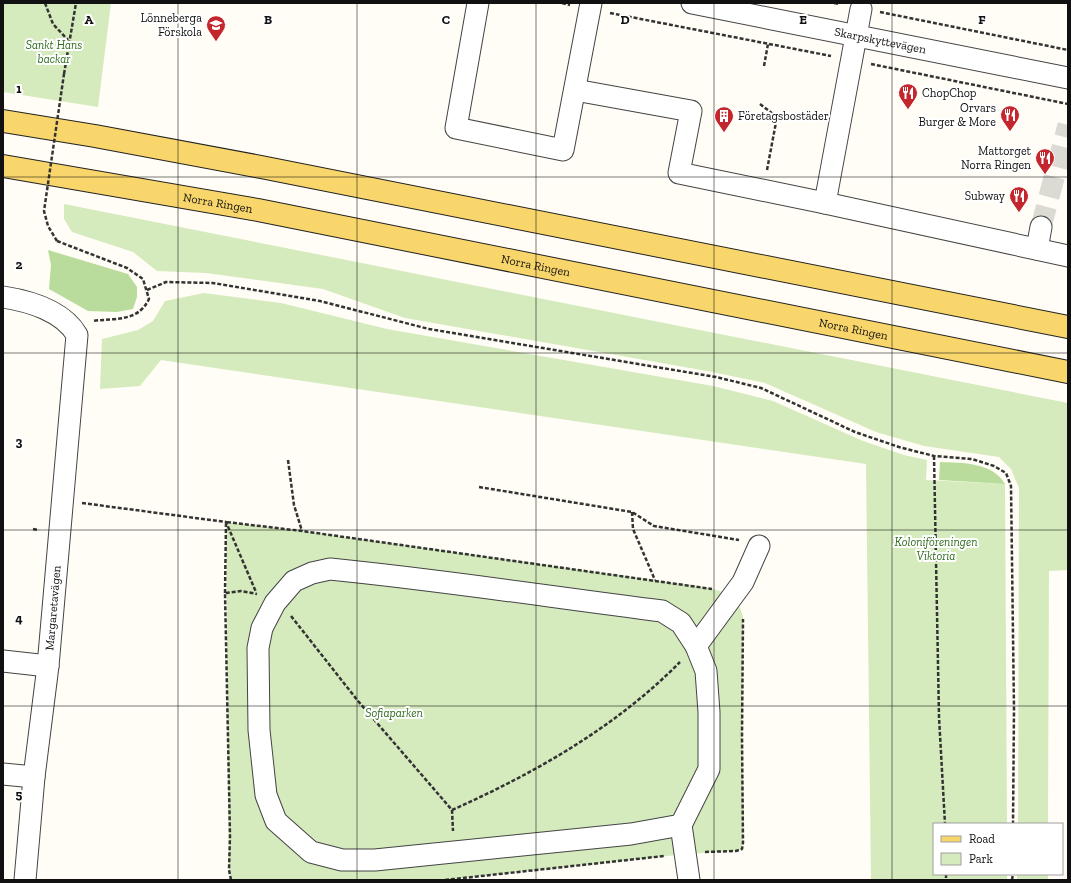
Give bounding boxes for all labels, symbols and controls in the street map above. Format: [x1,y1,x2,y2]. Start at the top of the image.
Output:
place label: Lönneberga Förskola [140,11,202,39]
text: A [85,12,94,27]
text: B [264,12,272,27]
text: C [442,12,450,27]
text: D [620,12,630,27]
text: E [799,12,807,27]
text: F [978,12,986,27]
school or university icon: Lönneberga Förskola [205,14,227,42]
street label: Skarpskyttevägen [833,25,927,57]
park label: Sankt Hans backar [26,38,82,66]
text: 1 [16,81,22,96]
restaurant icon: ChopChop [897,82,919,110]
place label: ChopChop [922,86,977,100]
place label: Orvars Burger & More [919,101,996,129]
restaurant icon: Orvars Burger & More [999,104,1021,132]
building icon: Företagsbostäder [713,105,735,133]
place label: Företagsbostäder [738,109,829,123]
place label: Mattorget Norra Ringen [961,144,1032,172]
restaurant icon: Mattorget Norra Ringen [1034,147,1056,175]
restaurant icon: Subway [1008,185,1030,213]
place label: Subway [965,189,1006,203]
street label: Norra Ringen [182,190,254,216]
street label: Norra Ringen [500,252,572,279]
text: 2 [16,257,23,272]
street label: Norra Ringen [818,315,889,343]
text: 3 [16,434,23,449]
park label: Koloniföreningen Viktoria [895,535,977,563]
street label: Margaretavägen [42,565,64,651]
text: 4 [15,611,23,626]
park label: Sofiaparken [365,706,423,720]
text: 5 [16,787,23,802]
legend [933,823,1063,875]
text: Road [969,832,995,846]
text: Park [969,852,994,866]

